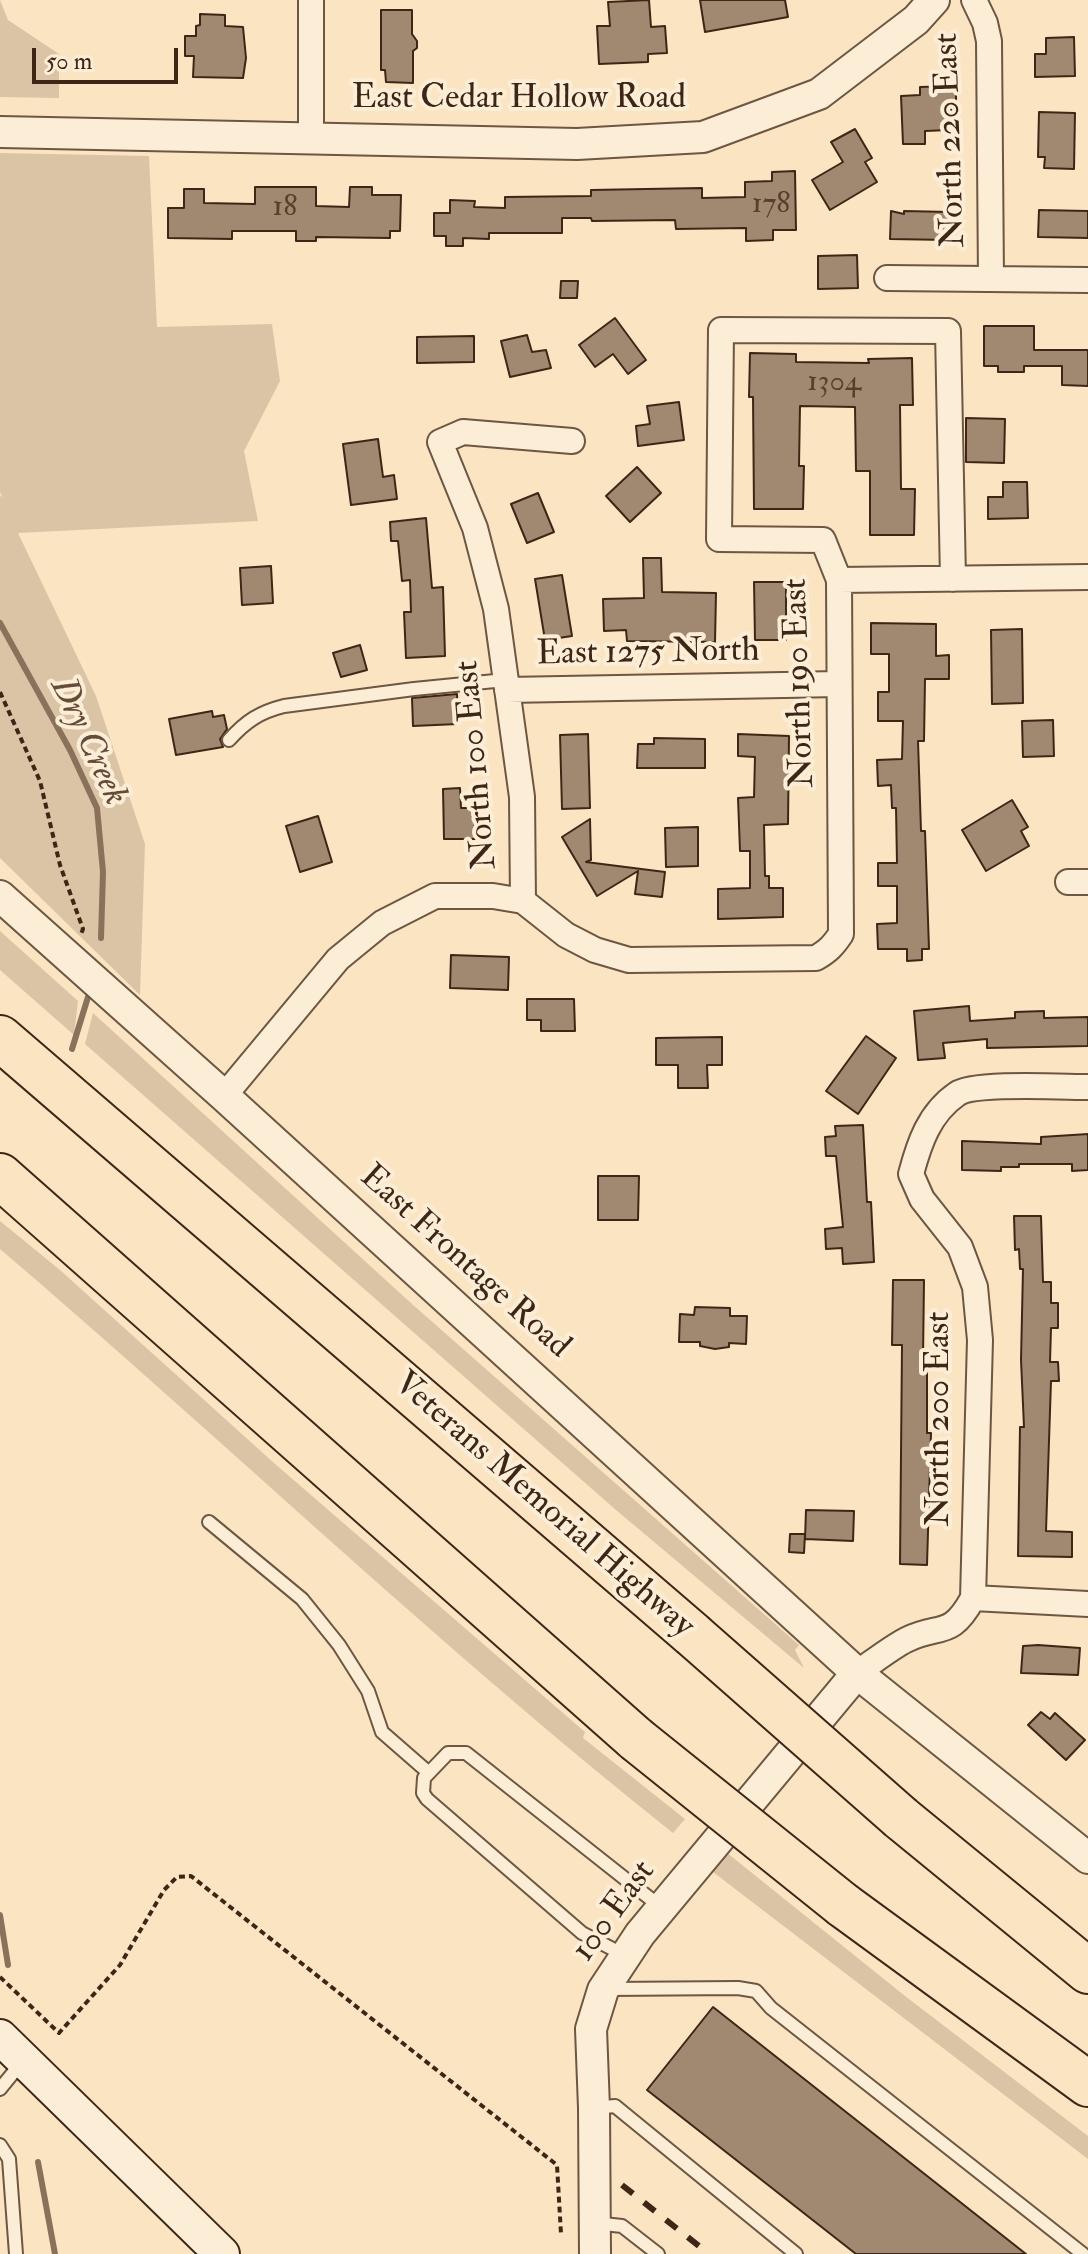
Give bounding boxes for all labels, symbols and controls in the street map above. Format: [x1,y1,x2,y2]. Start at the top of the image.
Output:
scale bar [36,32,182,82]
street label: North 220 East [928,32,976,248]
text: 50 m [46,46,92,77]
street label: East Cedar Hollow Road [352,80,686,120]
house number: 178 [752,188,790,224]
house number: 18 [273,191,297,227]
house number: 1304 [807,366,861,402]
street label: North 190 East [777,577,825,789]
street label: East 1275 North [536,632,760,676]
street label: North 100 East [449,659,507,871]
water label: Dry Creek [39,671,135,813]
street label: East Frontage Road [350,1158,578,1368]
street label: North 200 East [921,1311,961,1527]
street label: Veterans Memorial Highway [384,1364,702,1648]
street label: 100 East [565,1853,665,1971]

